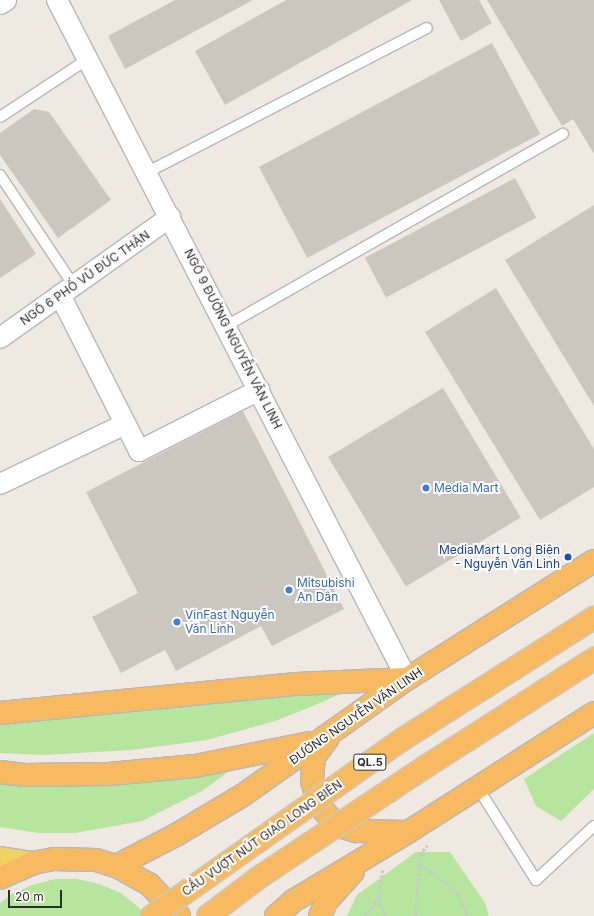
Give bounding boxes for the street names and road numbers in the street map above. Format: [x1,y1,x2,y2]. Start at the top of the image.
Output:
street label: NGÕ 6 PHỐ VŨ ĐỨC THẬN [17,228,153,328]
street label: NGÕ 9 ĐƯỜNG NGUYỄN VĂN LINH [181,247,285,431]
street label: ĐƯỜNG NGUYỄN VĂN LINH [287,665,425,767]
road number: QL.5 [353,753,387,771]
street label: CẦU VƯỢT NÚT GIAO LONG BIÊN [179,777,345,899]

